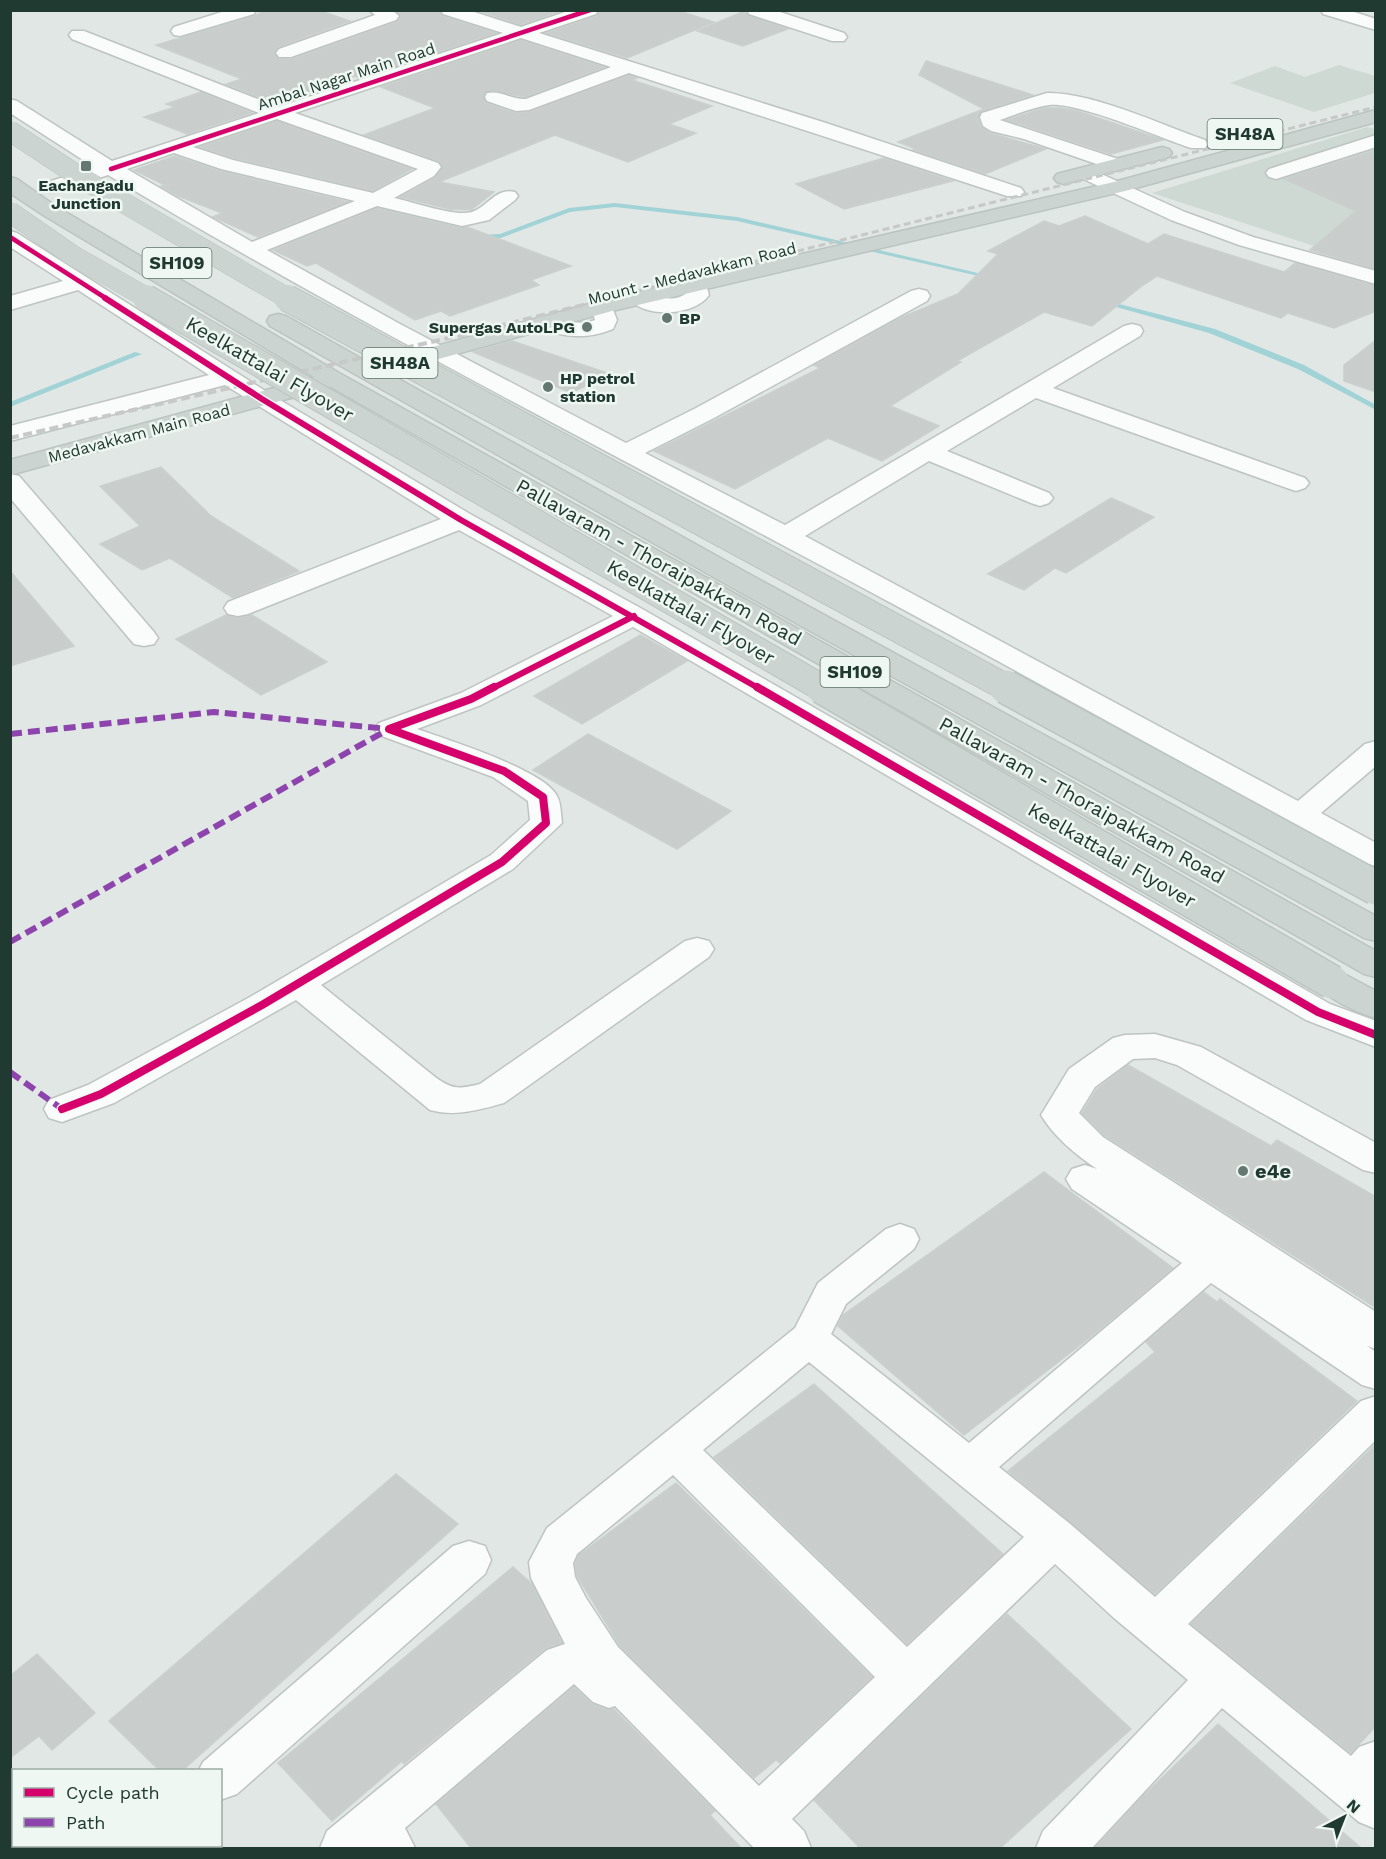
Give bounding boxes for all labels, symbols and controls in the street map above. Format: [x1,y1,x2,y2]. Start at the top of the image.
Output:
street label: Ambal Nagar Main Road [255,39,437,114]
road number: SH48A [1208,119,1282,149]
marker: Eachangadu Junction [79,159,93,173]
place label: Eachangadu Junction [38,176,134,213]
street label: Mount - Medavakkam Road [586,238,798,309]
road number: SH109 [142,248,212,278]
place label: BP [679,309,701,328]
street label: Keelkattalai Flyover [182,311,358,427]
marker: BP [660,311,674,325]
place label: Supergas AutoLPG [429,318,575,337]
marker: Supergas AutoLPG [580,320,594,334]
road number: SH48A [362,348,438,378]
place label: HP petrol station [560,369,636,406]
marker: HP petrol station [541,380,555,394]
street label: Medavakkam Main Road [46,400,232,467]
street label: Pallavaram - Thoraipakkam Road [512,473,806,651]
street label: Keelkattalai Flyover [603,554,779,670]
road number: SH109 [820,657,890,687]
street label: Pallavaram - Thoraipakkam Road [935,711,1229,889]
street label: Keelkattalai Flyover [1024,797,1200,913]
place label: e4e [1255,1159,1291,1183]
marker: e4e [1236,1164,1250,1178]
legend [12,1769,222,1847]
text: Cycle path [66,1782,160,1803]
north arrow [1314,1787,1374,1847]
text: N [1343,1795,1364,1817]
text: Path [66,1812,106,1833]

